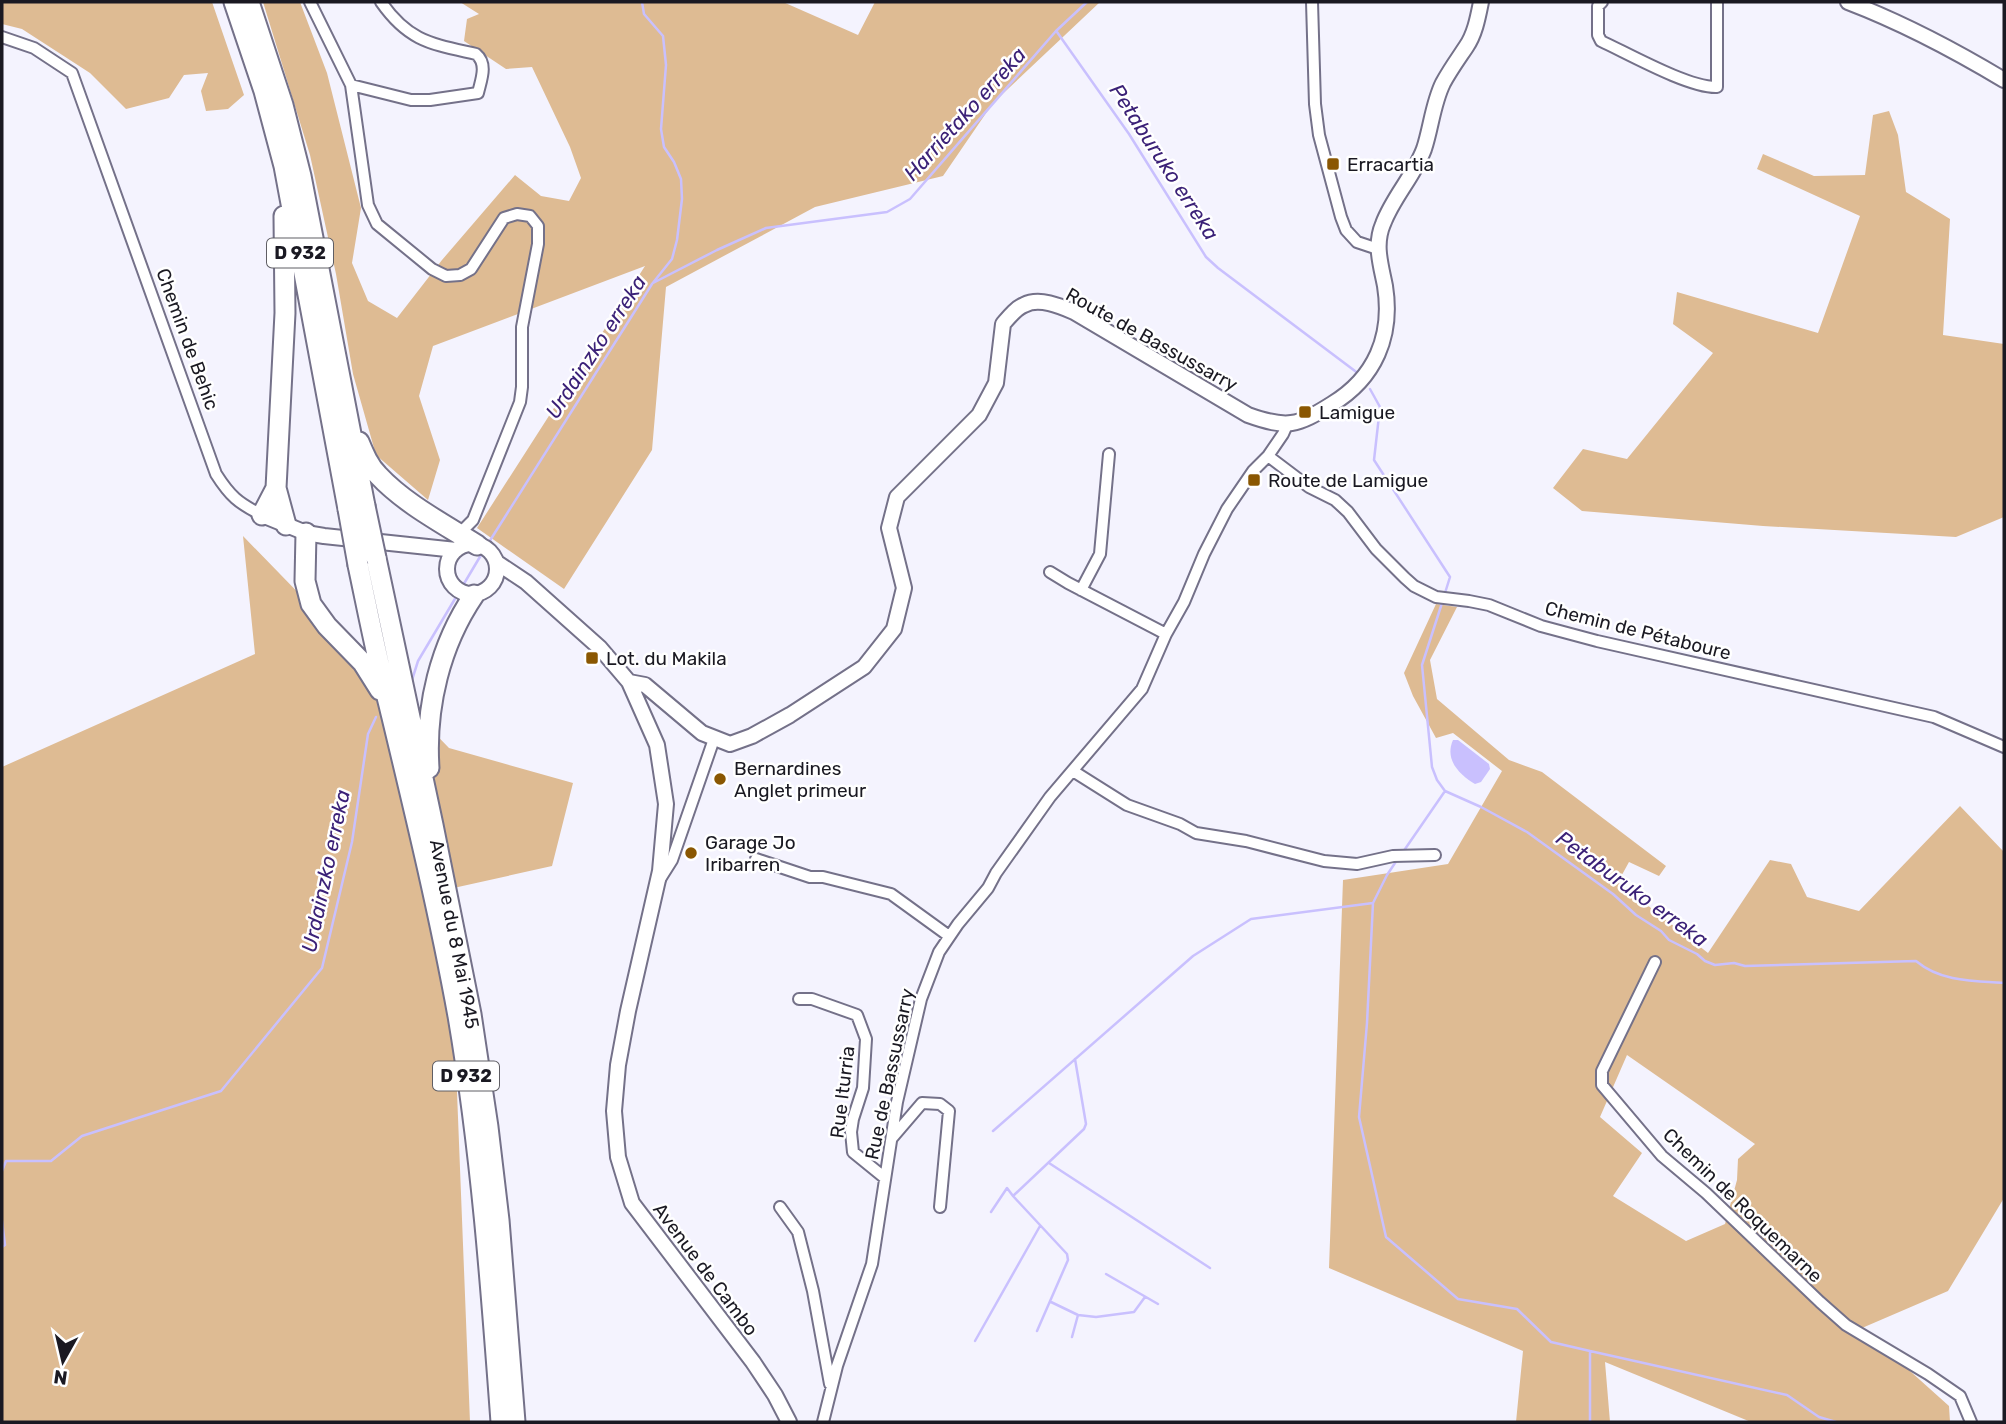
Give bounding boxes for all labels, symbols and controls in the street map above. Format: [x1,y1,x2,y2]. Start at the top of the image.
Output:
water label: Harrietako erreka [898,42,1031,185]
water label: Petaburuko erreka [1105,79,1224,245]
place label: Erracartia [1347,153,1434,176]
marker: Erracartia [1325,156,1341,172]
road number: D 932 [267,239,333,268]
street label: Chemin de Behic [151,265,224,413]
water label: Urdainzko erreka [540,270,651,423]
street label: Route de Bassussarry [1062,283,1242,396]
place label: Lamigue [1319,401,1395,424]
marker: Lamigue [1297,404,1313,420]
place label: Route de Lamigue [1268,469,1428,492]
marker: Route de Lamigue [1246,472,1262,488]
street label: Chemin de Pétaboure [1542,596,1733,665]
place label: Lot. du Makila [606,647,727,670]
marker: Lot. du Makila [584,650,600,666]
place label: Bernardines Anglet primeur [734,757,867,802]
marker: Bernardines Anglet primeur [712,771,728,787]
water label: Urdainzko erreka [296,787,355,955]
water label: Petaburuko erreka [1552,825,1713,952]
place label: Garage Jo Iribarren [705,831,796,876]
street label: Avenue du 8 Mai 1945 [425,837,484,1031]
marker: Garage Jo Iribarren [683,845,699,861]
street label: Rue de Bassussarry [860,986,919,1162]
street label: Rue Iturria [825,1045,860,1139]
road number: D 932 [433,1062,499,1091]
street label: Chemin de Roquemarne [1658,1123,1827,1287]
street label: Avenue de Cambo [648,1198,763,1340]
north arrow [28,1326,98,1396]
text: N [52,1365,69,1390]

